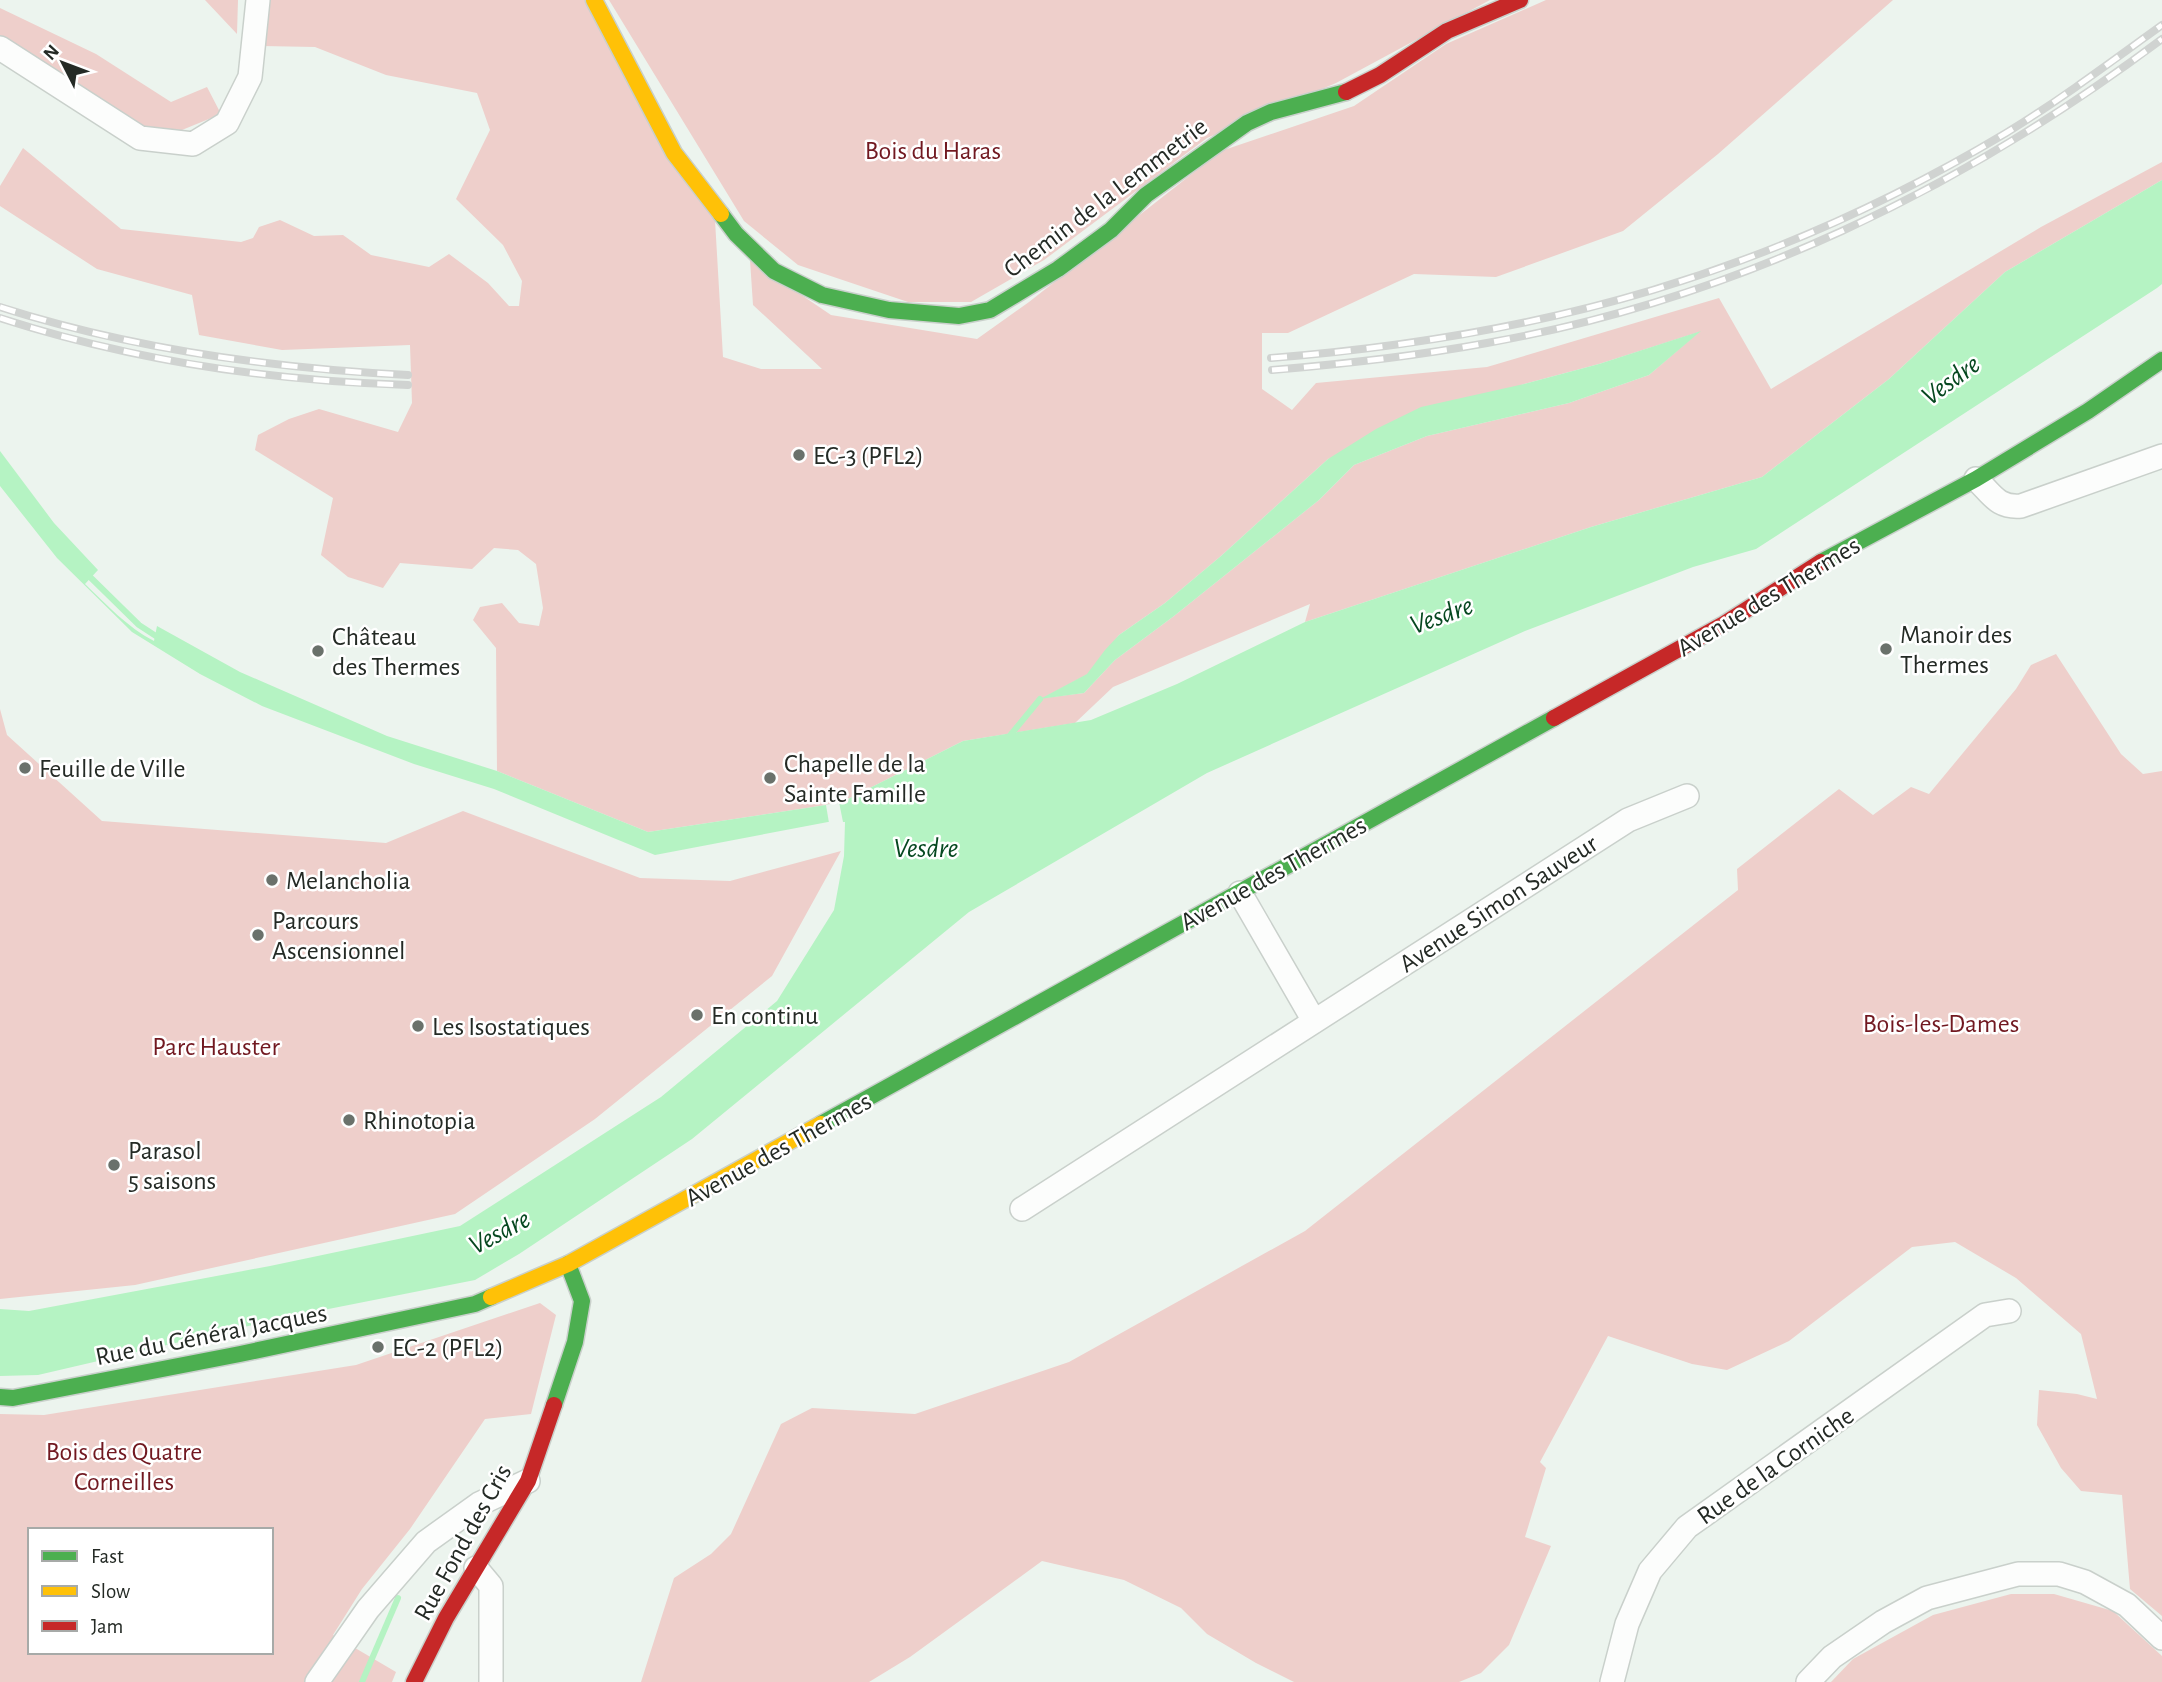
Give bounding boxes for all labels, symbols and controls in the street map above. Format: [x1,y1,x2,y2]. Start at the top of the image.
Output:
north arrow [28,28,98,98]
text: N [40,41,63,64]
street label: Chemin de la Lemmetrie [999,113,1212,283]
park label: Bois du Haras [865,138,1001,164]
water label: Vesdre [1917,350,1986,411]
place label: EC-3 (PFL2) [813,443,924,469]
marker: EC-3 (PFL2) [791,447,807,463]
street label: Avenue des Thermes [1673,532,1864,662]
water label: Vesdre [1406,592,1477,640]
place label: Manoir des Thermes [1900,622,2012,678]
place label: Château des Thermes [332,624,460,680]
marker: Manoir des Thermes [1878,641,1894,657]
marker: Château des Thermes [310,643,326,659]
place label: Chapelle de la Sainte Famille [784,751,926,807]
place label: Feuille de Ville [39,756,186,782]
marker: Feuille de Ville [17,760,33,776]
marker: Chapelle de la Sainte Famille [762,770,778,786]
street label: Avenue des Thermes [1176,812,1371,936]
street label: Avenue Simon Sauveur [1395,830,1603,977]
water label: Vesdre [894,835,958,863]
place label: Melancholia [286,868,411,894]
marker: Melancholia [264,872,280,888]
place label: Parcours Ascensionnel [272,908,405,964]
marker: Parcours Ascensionnel [250,927,266,943]
place label: En continu [711,1003,818,1029]
marker: En continu [689,1007,705,1023]
park label: Bois-les-Dames [1863,1011,2019,1037]
place label: Les Isostatiques [432,1014,590,1040]
marker: Les Isostatiques [410,1018,426,1034]
park label: Parc Hauster [152,1034,280,1060]
street label: Avenue des Thermes [681,1088,876,1212]
place label: Rhinotopia [363,1108,475,1134]
marker: Rhinotopia [341,1112,357,1128]
place label: Parasol 5 saisons [128,1138,216,1194]
marker: Parasol 5 saisons [106,1157,122,1173]
water label: Vesdre [465,1205,535,1260]
street label: Rue du Général Jacques [93,1300,329,1370]
place label: EC-2 (PFL2) [392,1335,504,1361]
marker: EC-2 (PFL2) [370,1339,386,1355]
street label: Rue de la Corniche [1692,1402,1859,1530]
park label: Bois des Quatre Corneilles [46,1439,202,1495]
street label: Rue Fond des Cris [409,1460,516,1625]
legend [28,1528,273,1654]
text: Fast [91,1546,124,1567]
text: Slow [91,1581,130,1602]
text: Jam [91,1616,123,1637]

